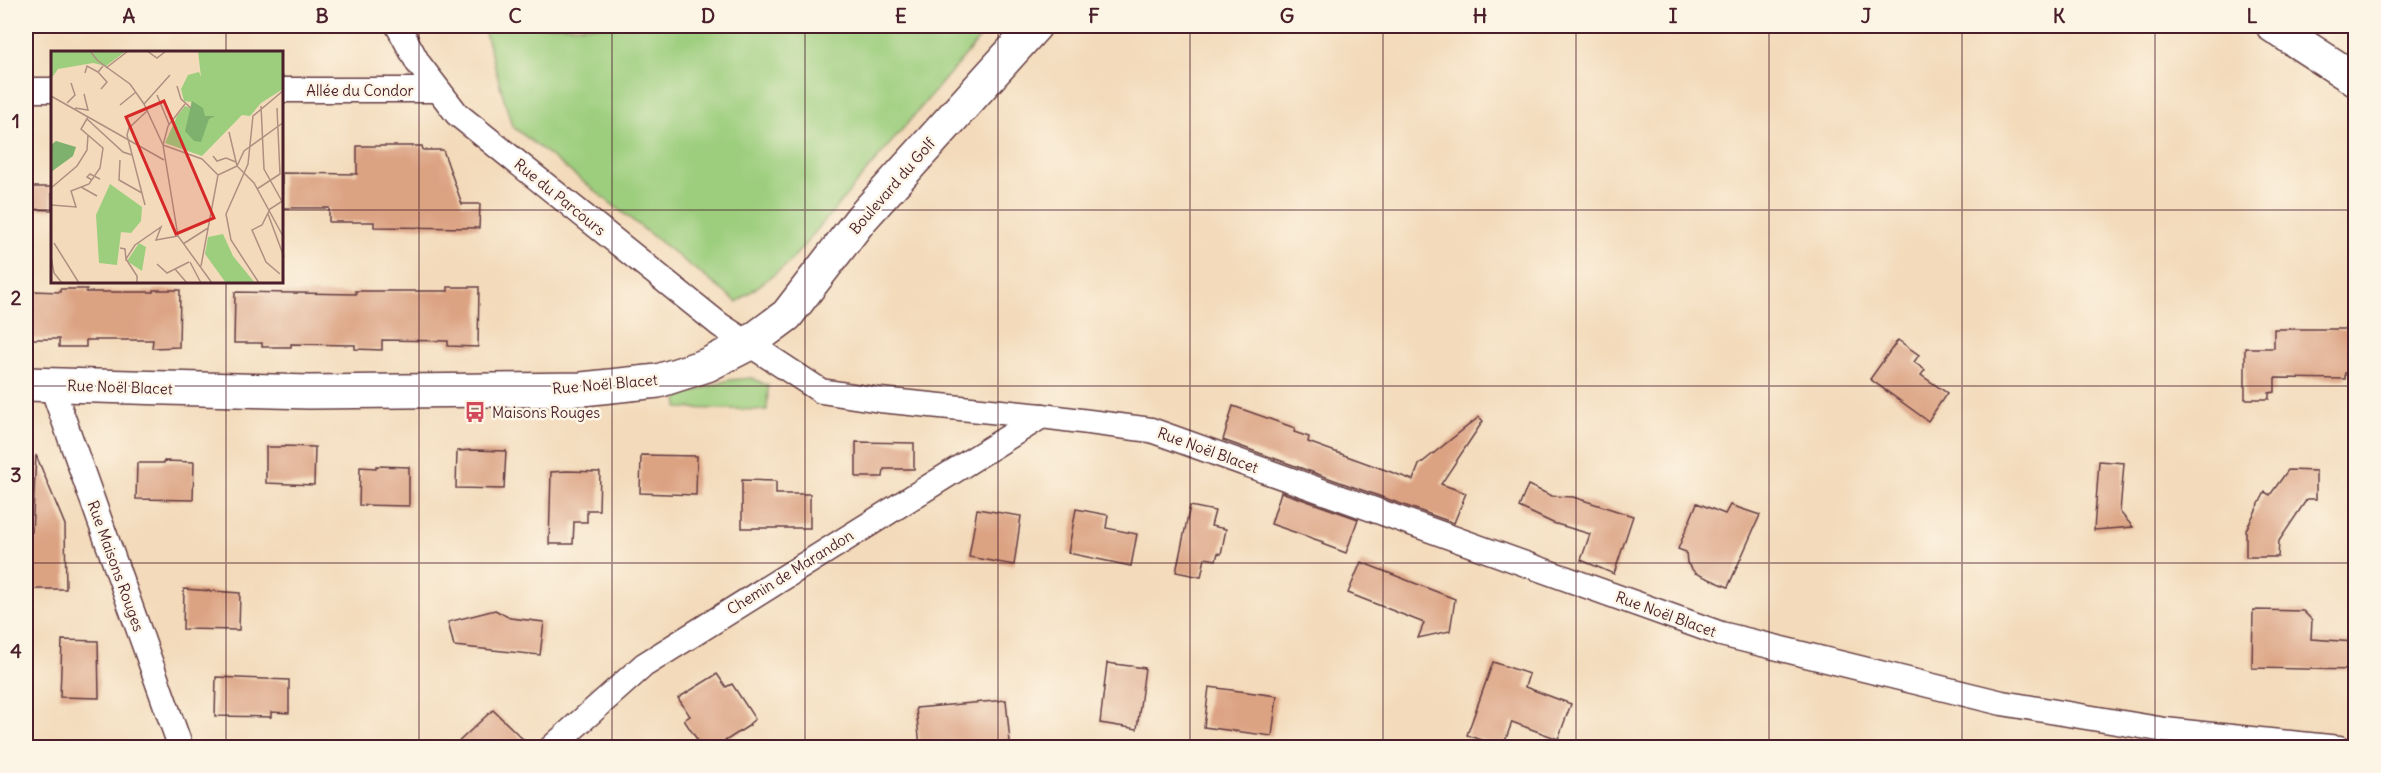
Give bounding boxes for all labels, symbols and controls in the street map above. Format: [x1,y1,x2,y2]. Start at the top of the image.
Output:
text: A [123,3,136,28]
text: B [315,3,329,28]
text: C [508,3,522,28]
text: D [701,3,715,28]
text: E [895,3,907,28]
text: F [1088,3,1100,28]
text: G [1280,3,1294,28]
text: H [1473,3,1487,28]
text: I [1669,3,1678,28]
text: J [1861,3,1872,28]
text: K [2053,3,2066,28]
text: L [2247,3,2258,28]
inset map [51,51,284,284]
street label: Allée du Condor [306,81,414,100]
text: 1 [12,108,20,133]
street label: Boulevard du Golf [845,133,940,238]
street label: Rue du Parcours [511,154,610,240]
text: 2 [11,285,22,310]
street label: Rue Noël Blacet [552,370,658,398]
street label: Rue Noël Blacet [67,376,173,398]
bus stop icon: Maisons Rouges [463,400,487,424]
place label: Maisons Rouges [492,403,600,422]
street label: Rue Noël Blacet [1155,423,1261,477]
text: 3 [10,462,22,487]
street label: Rue Maisons Rouges [83,498,149,634]
street label: Chemin de Marandon [723,525,857,619]
street label: Rue Noël Blacet [1613,587,1719,641]
text: 4 [10,638,22,663]

